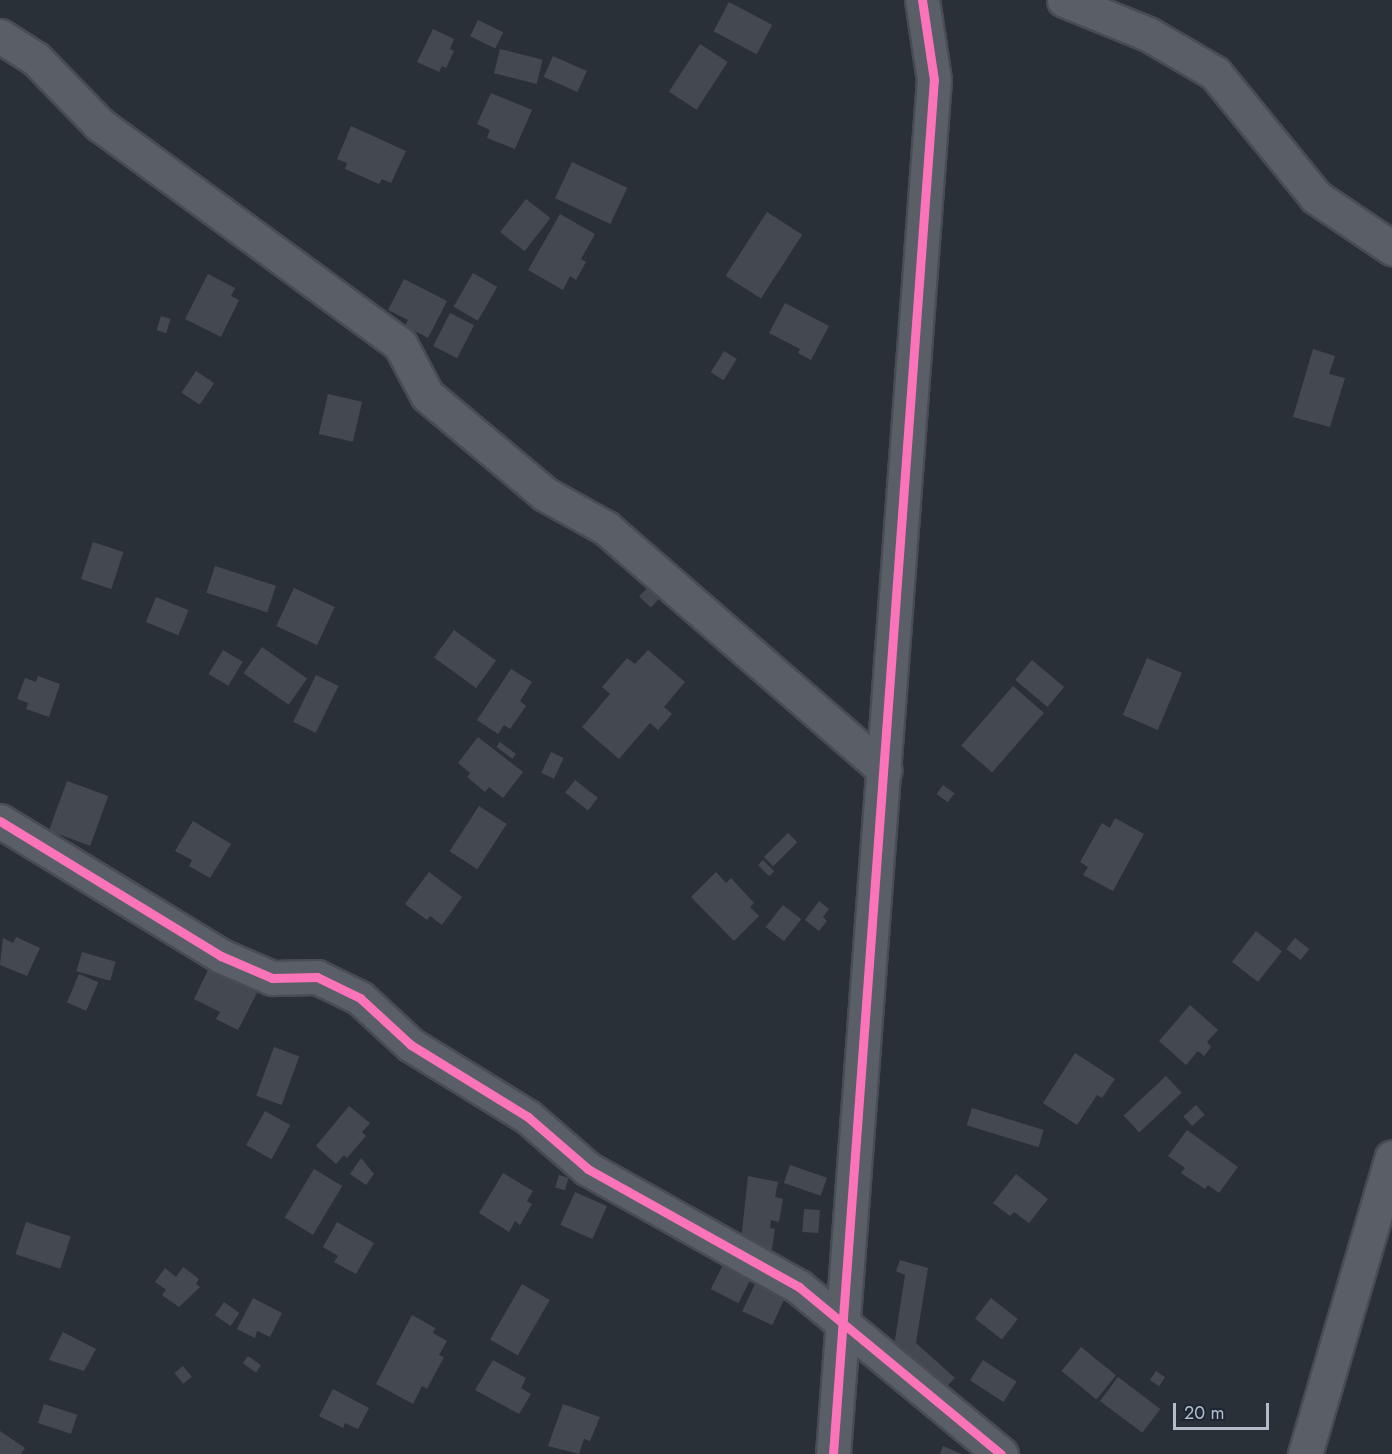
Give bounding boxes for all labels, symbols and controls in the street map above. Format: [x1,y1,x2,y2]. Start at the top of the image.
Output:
scale bar [1176,1391,1272,1429]
text: 20 m [1184,1400,1224,1426]

